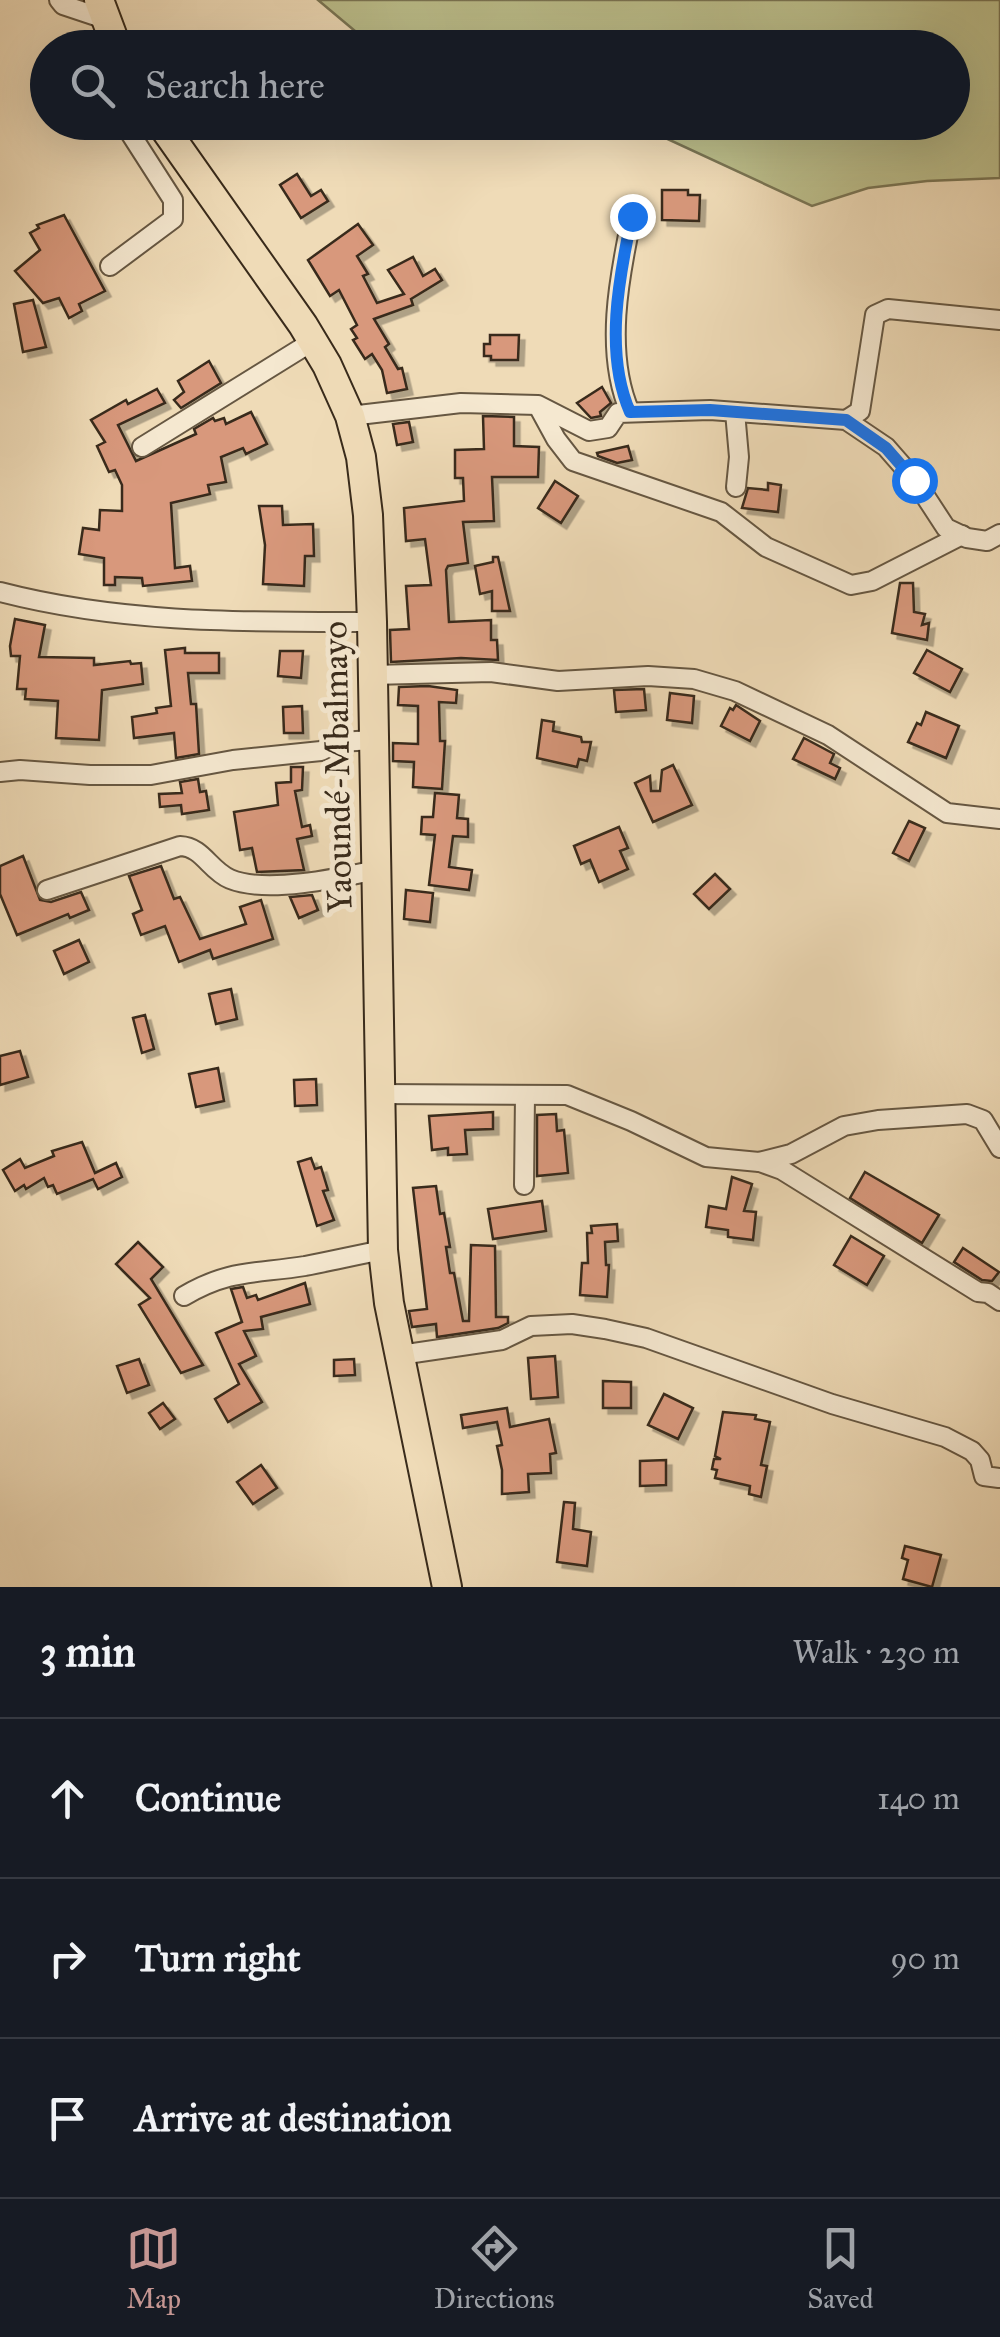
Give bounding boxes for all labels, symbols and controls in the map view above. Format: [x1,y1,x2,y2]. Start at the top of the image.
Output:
search box [30,30,970,140]
icon: search [65,58,120,113]
text: Search here [145,62,325,108]
route end [610,194,656,240]
route start [892,458,938,504]
street label: Yaoundé-Mbalmayo [313,621,362,913]
text: 3 min [40,1626,135,1678]
text: Walk · 230 m [792,1633,960,1672]
icon: ahead [40,1771,95,1826]
text: Continue [135,1775,281,1821]
text: 140 m [877,1779,960,1818]
icon: right [40,1931,95,1986]
text: Turn right [135,1935,301,1981]
text: 90 m [890,1939,960,1978]
icon: arrive [40,2091,95,2146]
text: Arrive at destination [135,2095,452,2141]
tab: Map [126,2221,181,2316]
tab: Directions [434,2221,555,2316]
tab: Saved [807,2221,874,2316]

